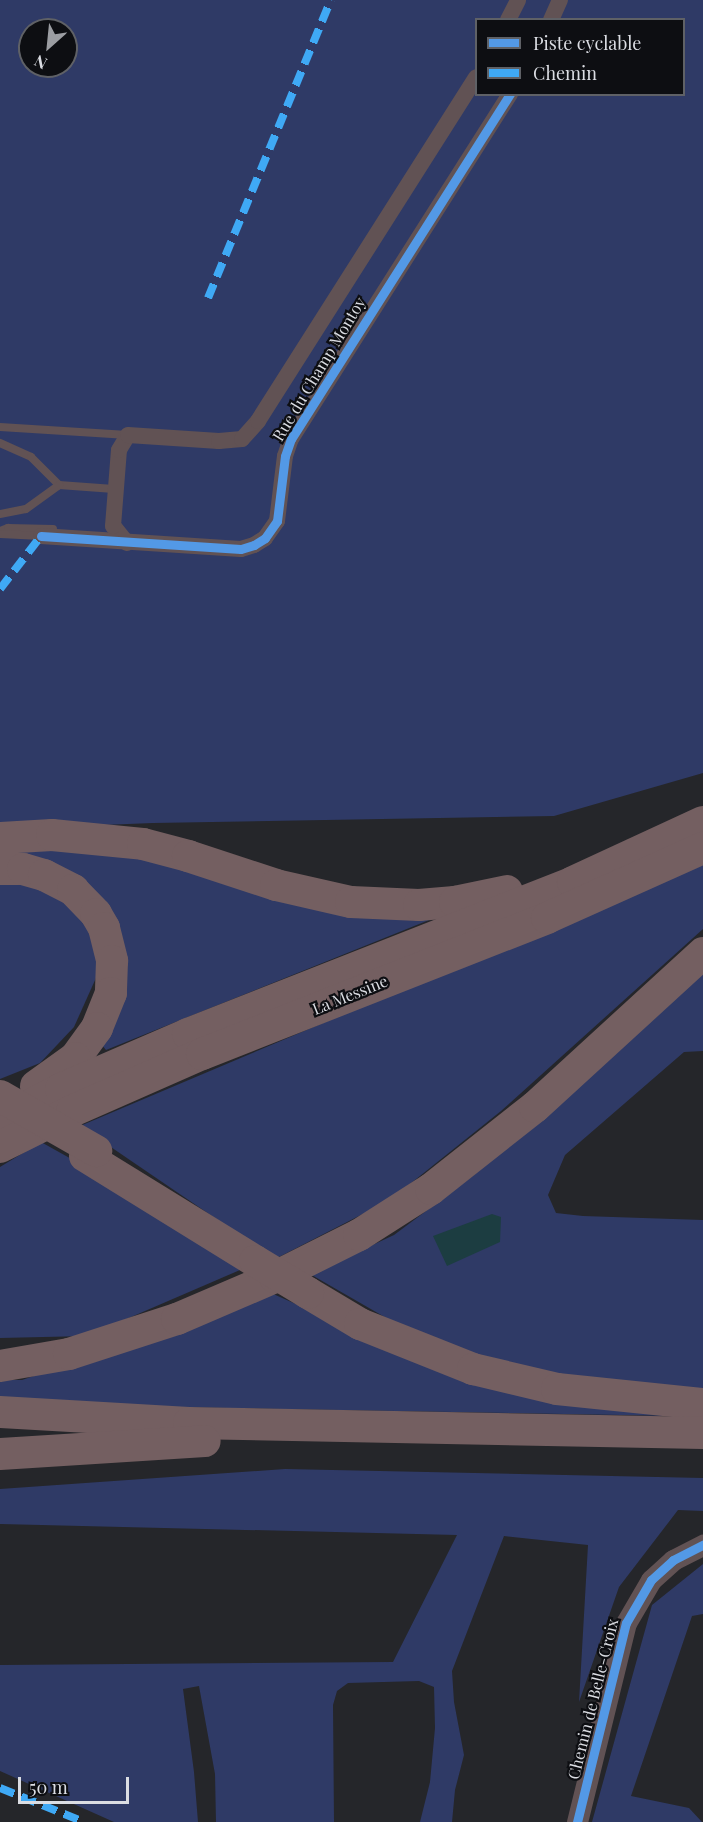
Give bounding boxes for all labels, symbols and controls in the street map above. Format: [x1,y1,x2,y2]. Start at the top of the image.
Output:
north arrow [18,18,78,78]
legend [475,18,685,96]
text: Piste cyclable [533,31,641,55]
text: N [31,51,50,75]
text: Chemin [533,61,597,85]
street label: Rue du Champ Montoy [268,294,370,444]
street label: La Messine [309,971,391,1019]
street label: Chemin de Belle-Croix [564,1617,622,1781]
scale bar [21,1765,132,1803]
text: 50 m [29,1775,68,1799]

